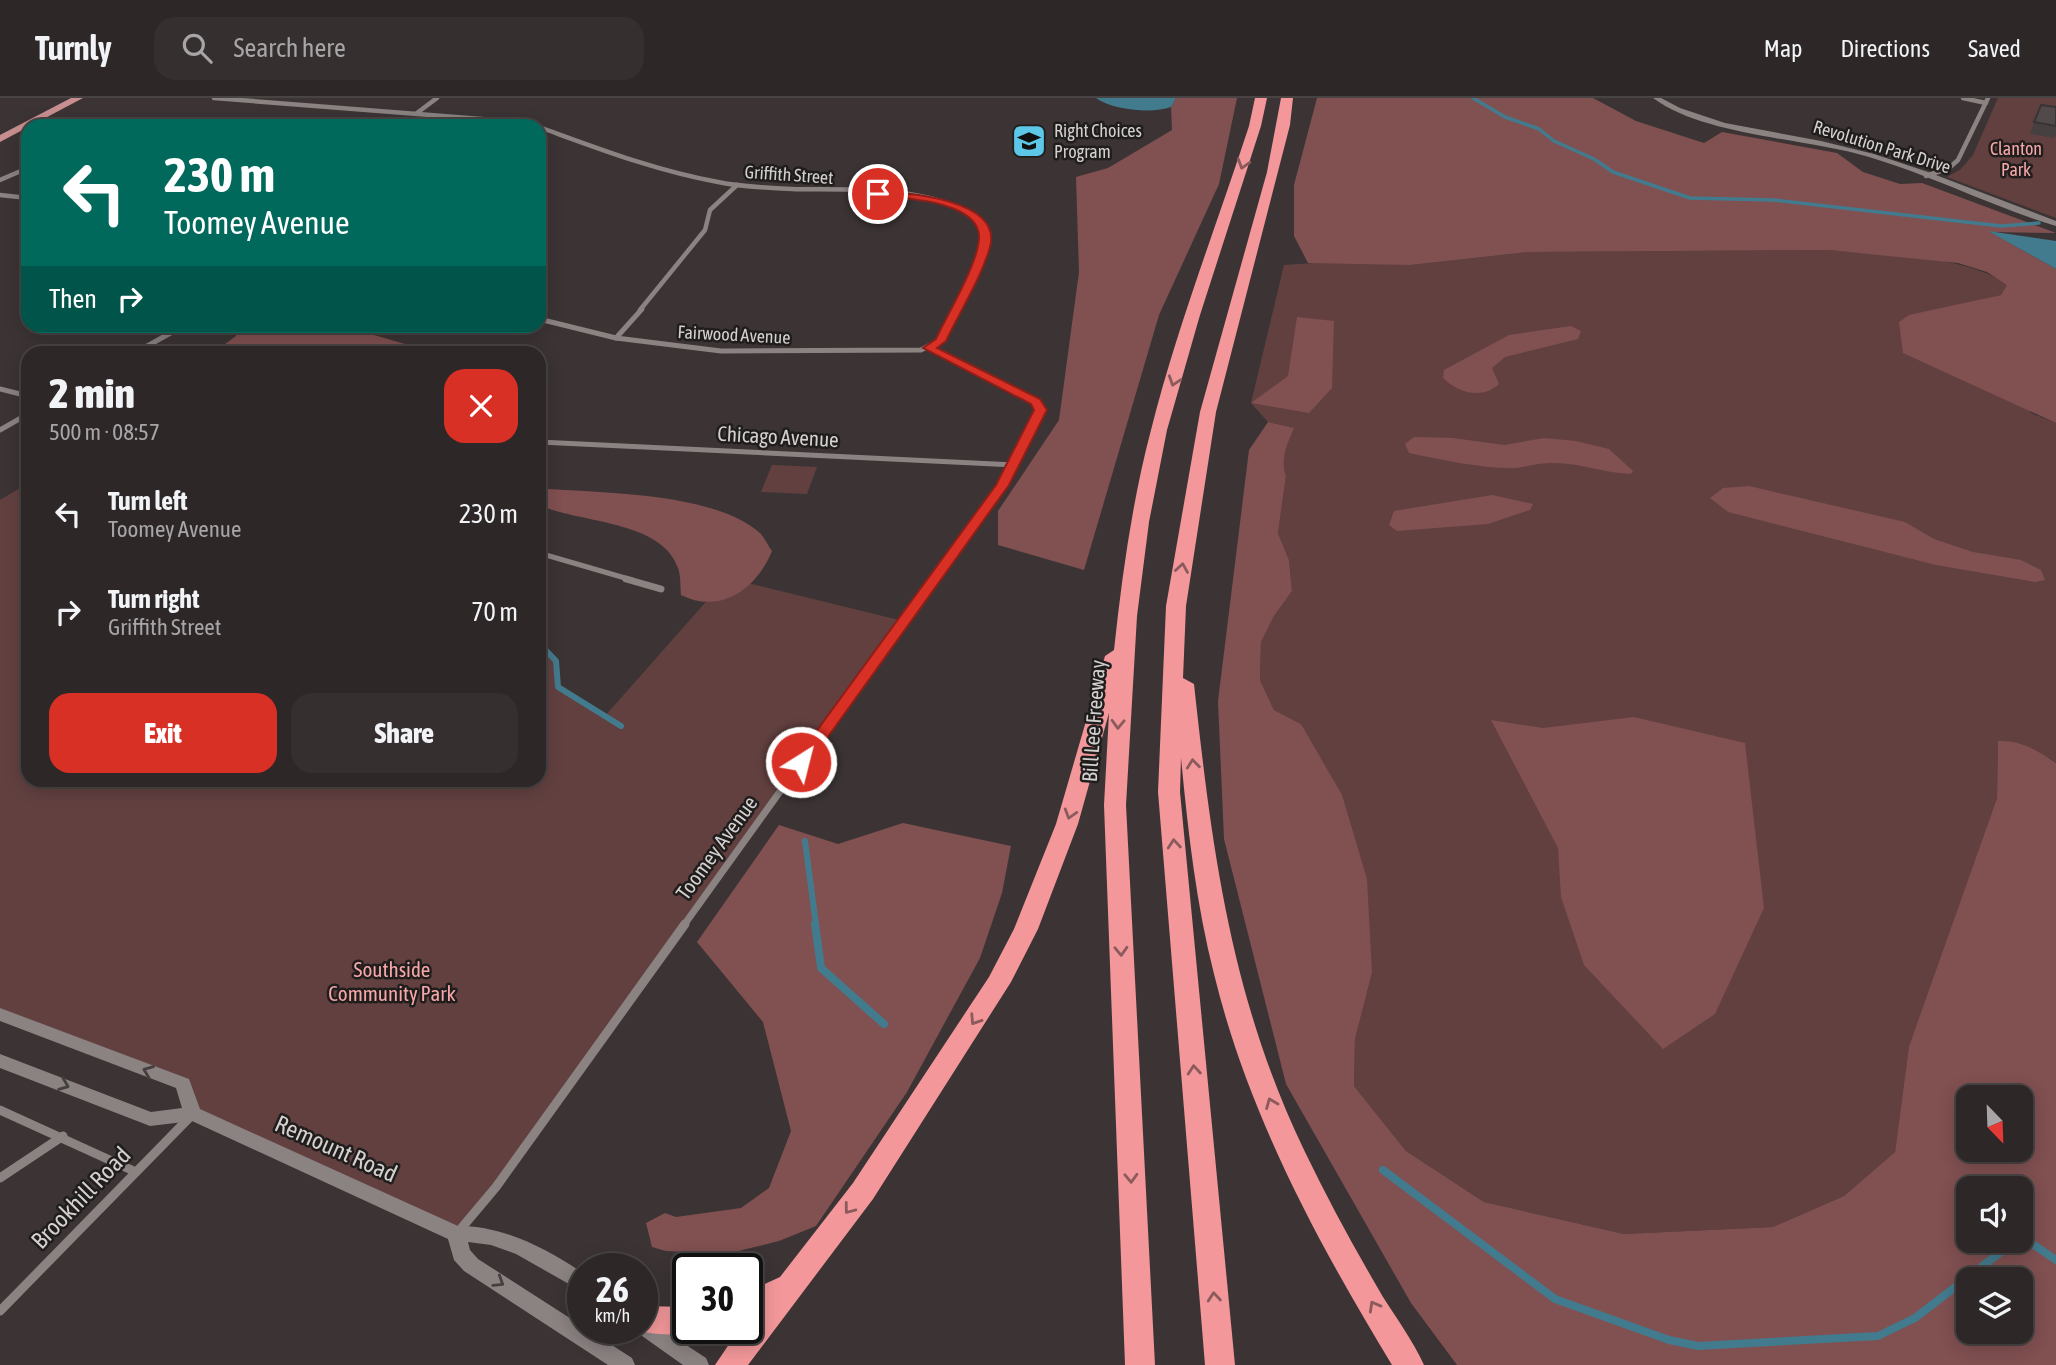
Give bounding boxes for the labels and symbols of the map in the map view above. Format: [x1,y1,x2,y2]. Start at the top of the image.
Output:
street label: Revolution Park Drive [1811,116,1953,177]
place label: Right Choices Program [1054,120,1142,162]
school or university icon: Right Choices Program [1010,122,1048,160]
park label: Clanton Park [1990,138,2042,180]
one-way arrow [1237,158,1252,170]
street label: Griffith Street [744,161,834,188]
pin [848,164,908,224]
street label: Fairwood Avenue [677,321,791,348]
one-way arrow [1167,374,1182,386]
street label: Chicago Avenue [717,421,839,451]
one-way arrow [1174,562,1189,574]
street label: Bill Lee Freeway [1077,659,1109,783]
one-way arrow [1111,719,1126,730]
position arrow [764,725,838,799]
one-way arrow [1185,758,1200,770]
street label: Toomey Avenue [671,791,762,904]
one-way arrow [1064,807,1078,820]
one-way arrow [1167,838,1182,849]
one-way arrow [1114,946,1129,957]
park label: Southside Community Park [328,957,456,1005]
one-way arrow [970,1012,983,1025]
one-way arrow [1187,1065,1202,1076]
one-way arrow [143,1066,155,1080]
one-way arrow [57,1077,69,1091]
north arrow [1956,1085,2034,1162]
one-way arrow [1266,1098,1280,1110]
street label: Remount Road [271,1110,401,1187]
street label: Brookhill Road [26,1141,136,1254]
one-way arrow [1123,1173,1138,1184]
one-way arrow [845,1202,858,1214]
speed limit sign: 30 [672,1253,763,1344]
one-way arrow [491,1274,504,1287]
one-way arrow [1207,1291,1222,1303]
one-way arrow [1369,1301,1382,1314]

